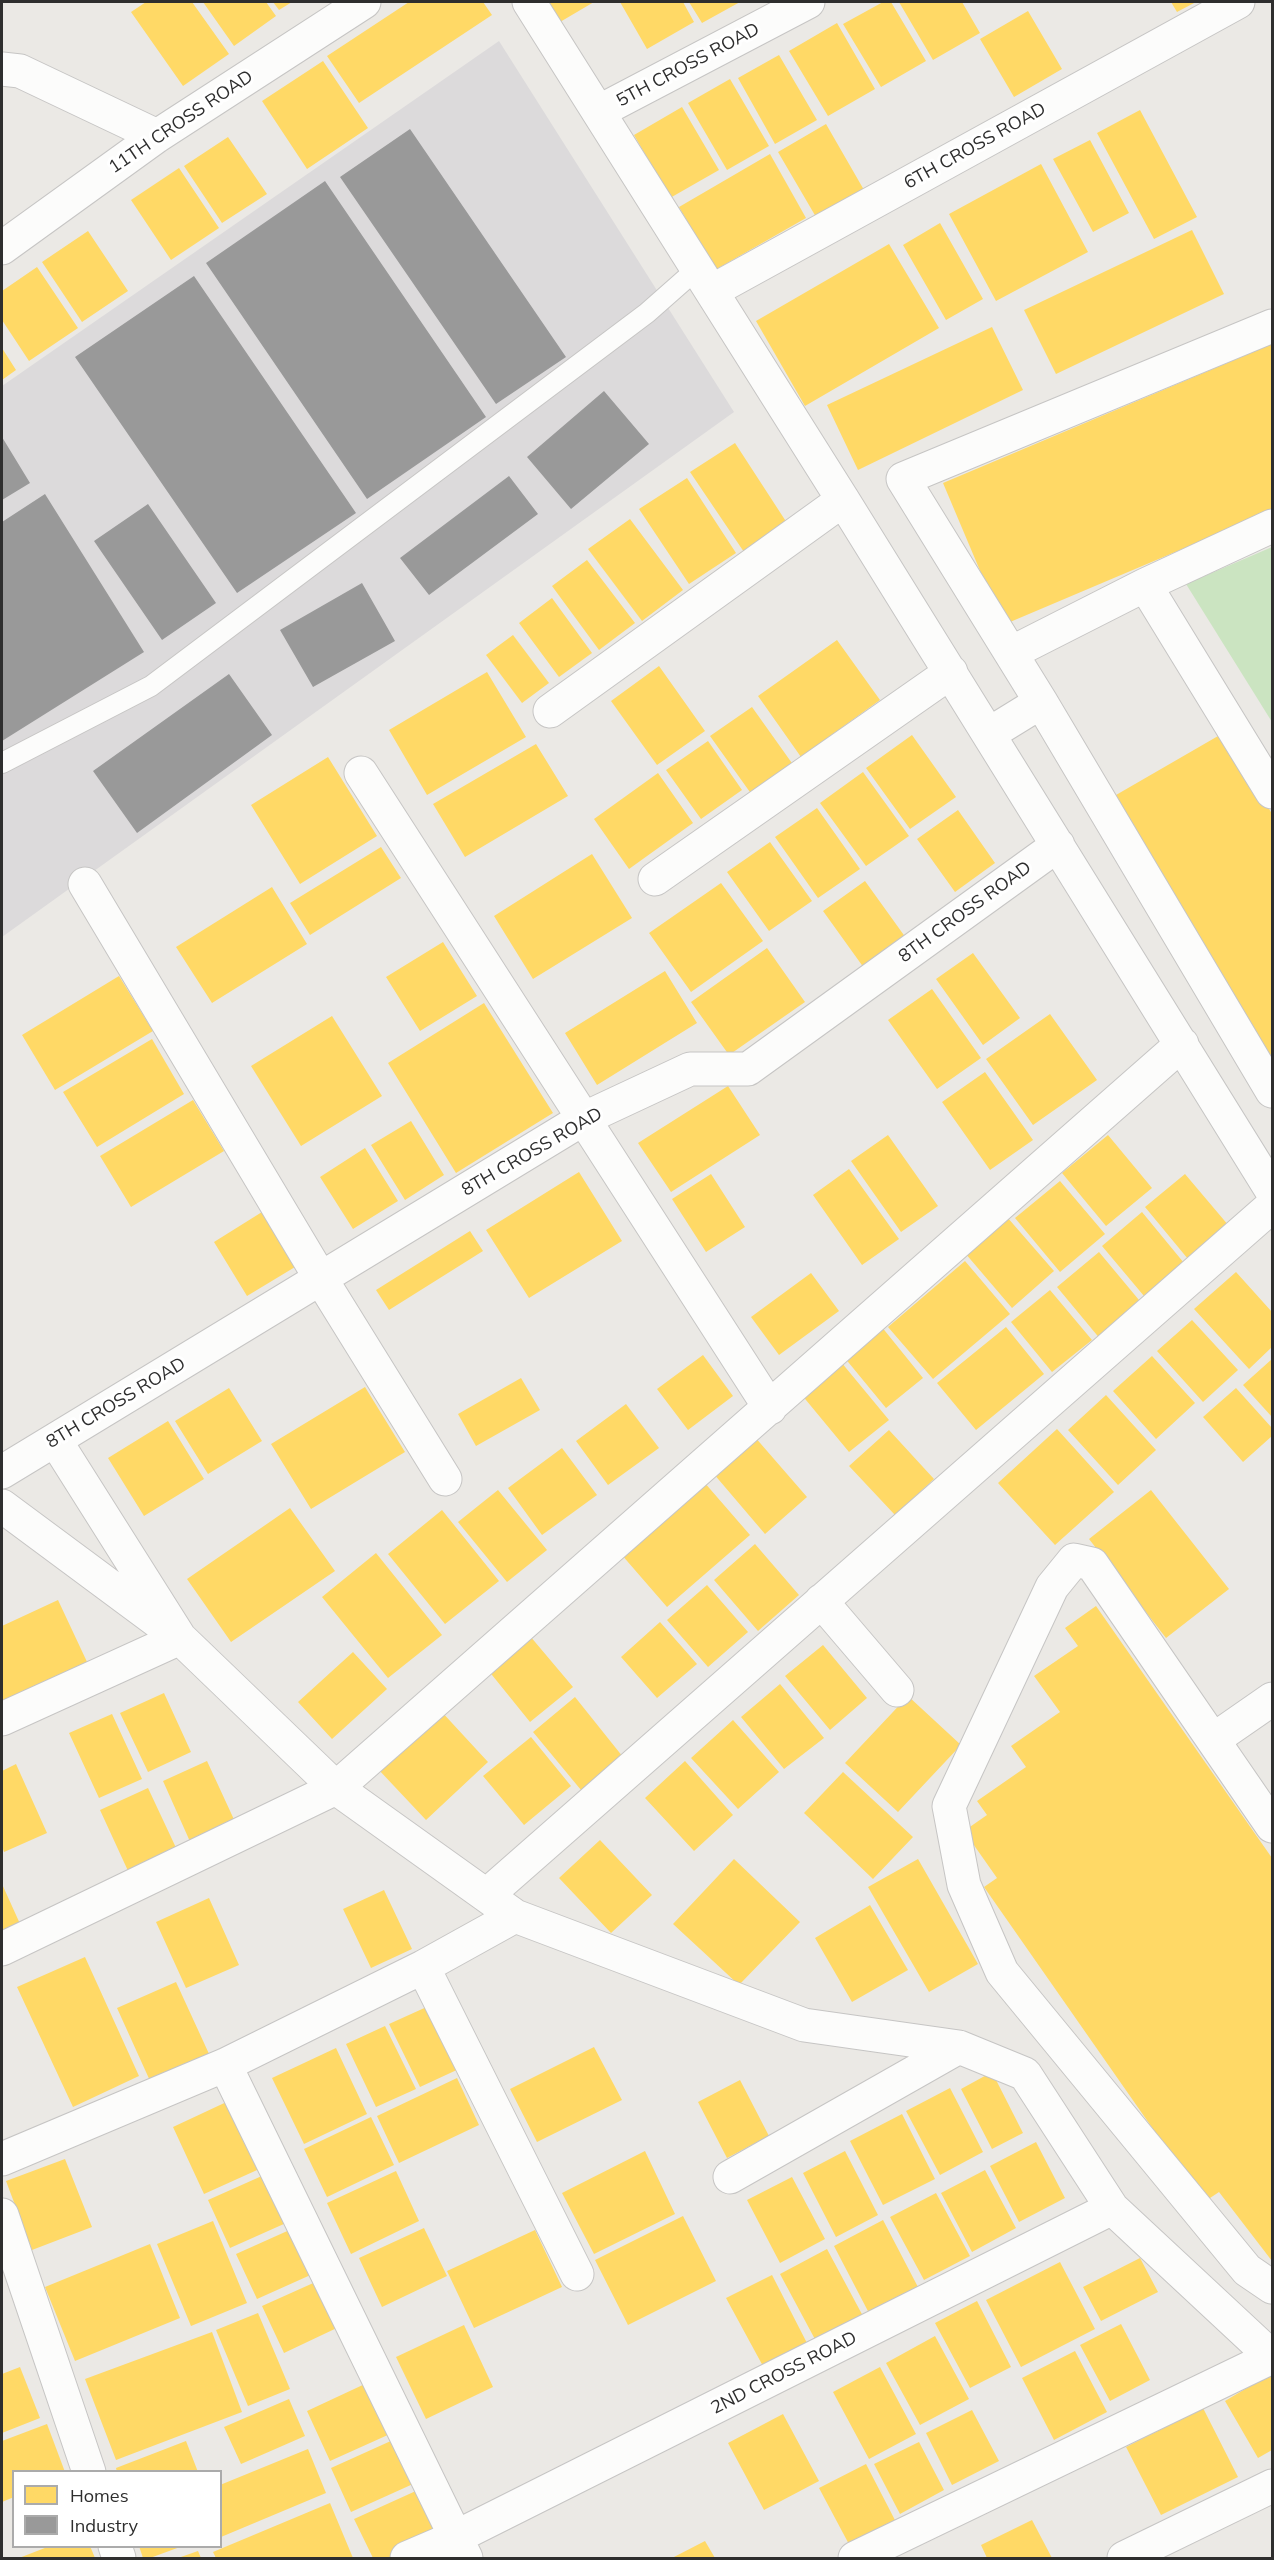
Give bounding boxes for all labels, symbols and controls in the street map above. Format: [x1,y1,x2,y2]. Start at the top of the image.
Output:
street label: 5TH CROSS ROAD [613,18,763,112]
street label: 11TH CROSS ROAD [105,66,257,178]
street label: 6TH CROSS ROAD [900,98,1050,194]
street label: 8TH CROSS ROAD [895,857,1035,967]
street label: 8TH CROSS ROAD [458,1103,606,1201]
street label: 8TH CROSS ROAD [42,1353,190,1453]
street label: 2ND CROSS ROAD [707,2327,861,2419]
legend [12,2470,222,2548]
text: Homes [70,2484,129,2507]
text: Industry [70,2514,138,2537]

